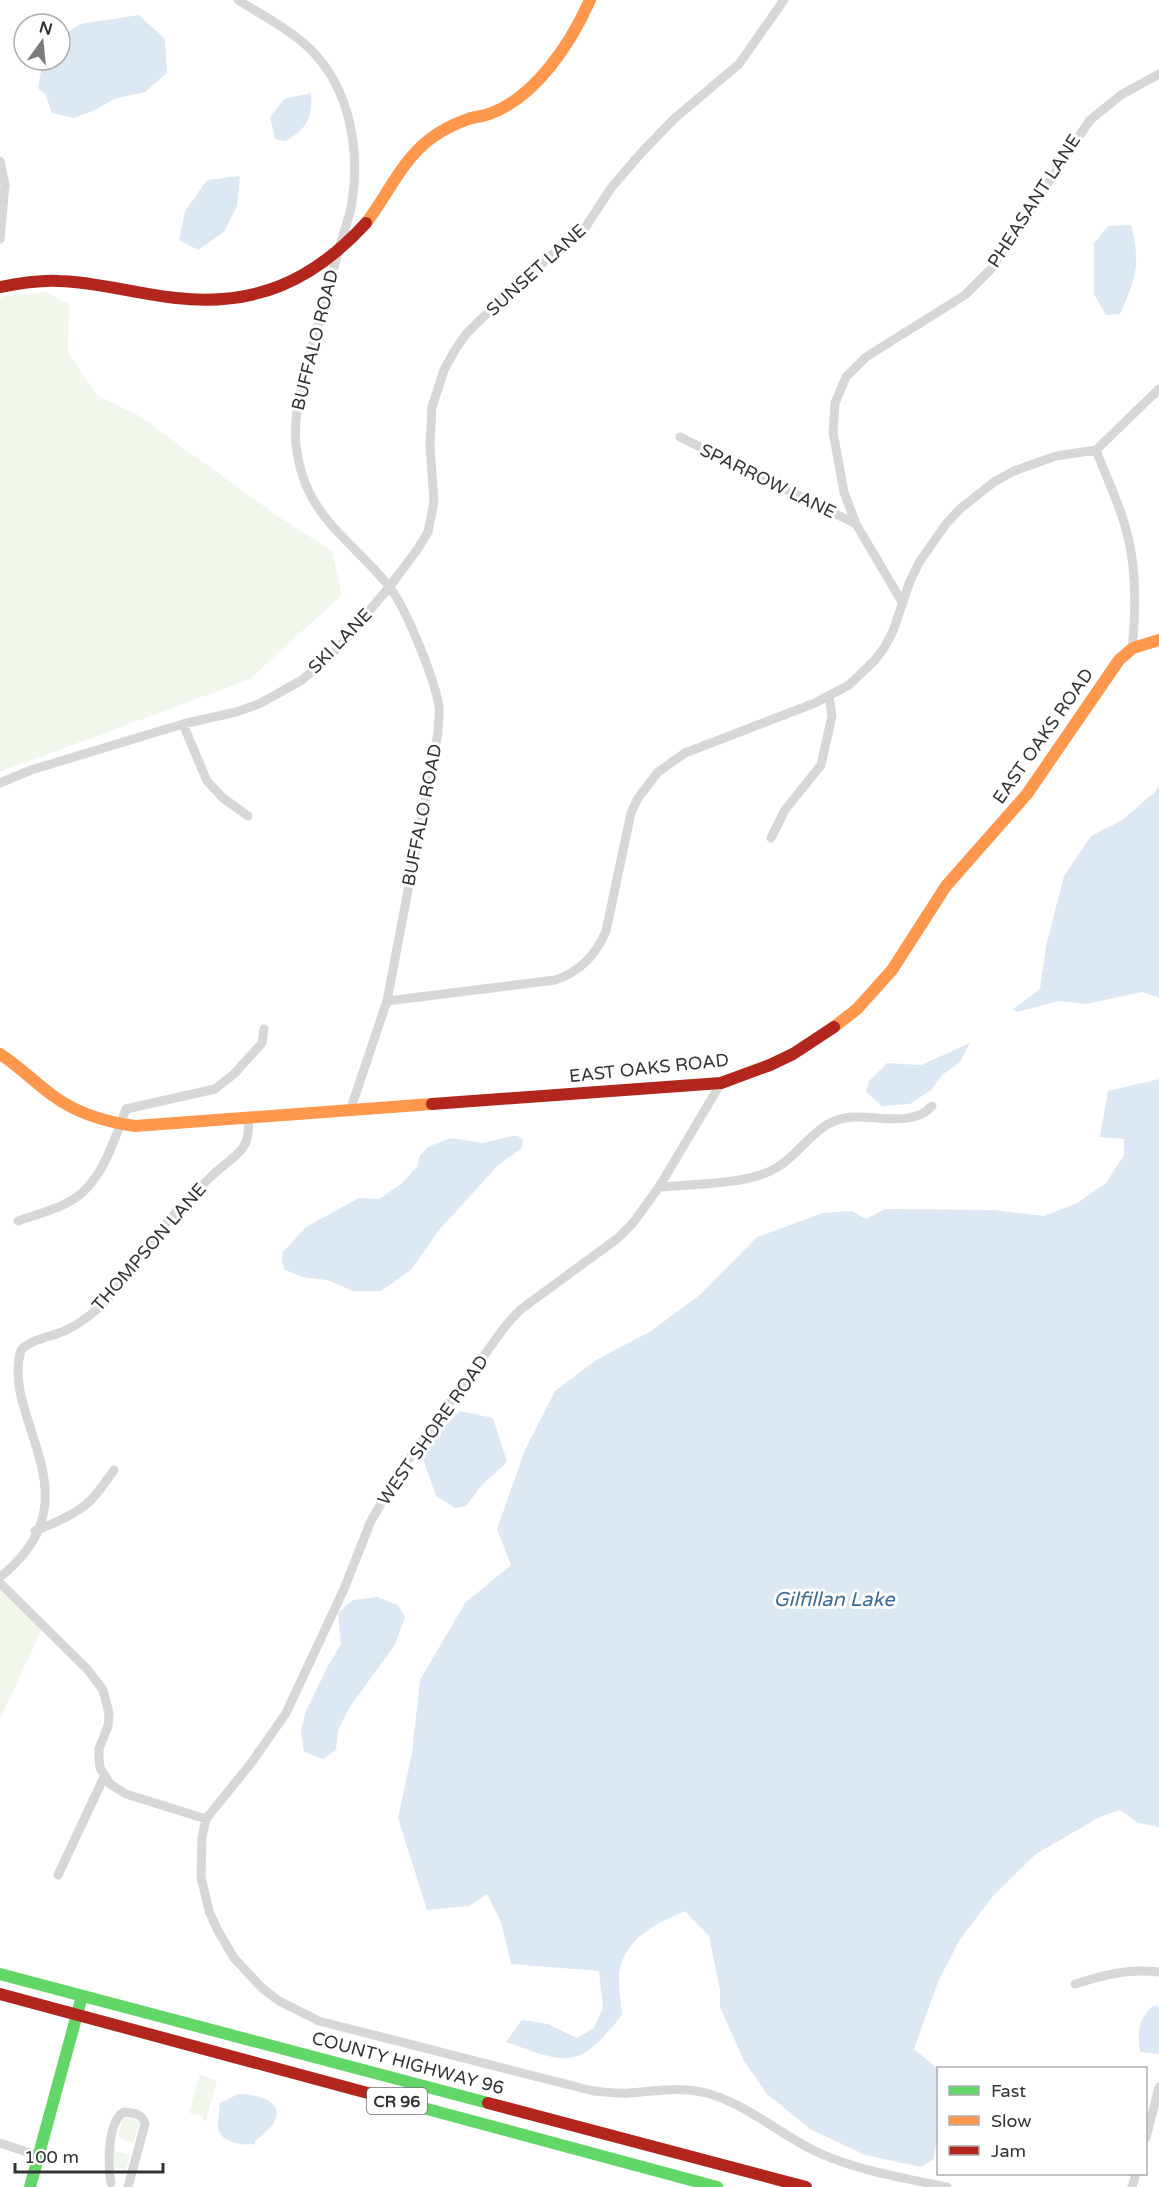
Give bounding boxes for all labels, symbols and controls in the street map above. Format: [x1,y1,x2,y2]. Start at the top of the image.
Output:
north arrow [12,12,72,72]
text: N [37,17,54,40]
street label: PHEASANT LANE [983,130,1085,272]
street label: SUNSET LANE [482,219,590,321]
street label: BUFFALO ROAD [287,267,343,413]
street label: SPARROW LANE [697,439,839,523]
street label: SKI LANE [303,604,377,678]
street label: EAST OAKS ROAD [988,664,1098,808]
street label: BUFFALO ROAD [397,742,447,888]
street label: EAST OAKS ROAD [568,1049,730,1087]
street label: THOMPSON LANE [87,1178,211,1316]
street label: WEST SHORE ROAD [373,1351,493,1509]
water label: Gilfillan Lake [773,1588,896,1612]
street label: COUNTY HIGHWAY 96 [309,2027,507,2099]
legend [937,2067,1147,2175]
text: Fast [991,2080,1026,2102]
road number: CR 96 [367,2088,427,2114]
text: Slow [991,2110,1032,2132]
scale bar [15,2136,164,2174]
text: Jam [991,2140,1026,2162]
text: 100 m [24,2146,79,2168]

